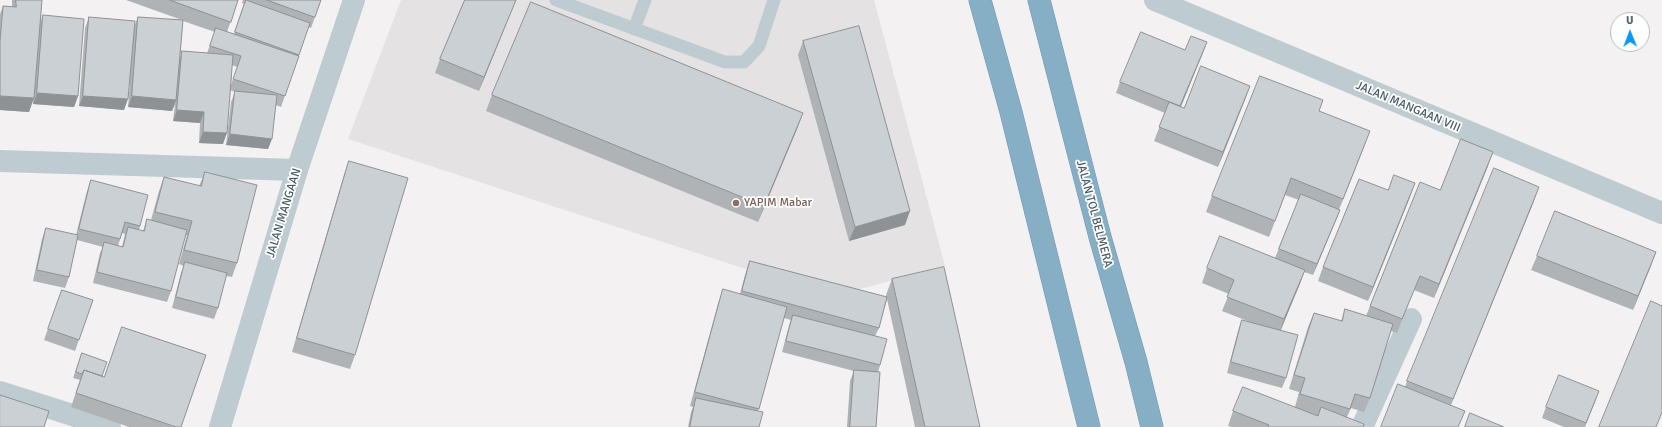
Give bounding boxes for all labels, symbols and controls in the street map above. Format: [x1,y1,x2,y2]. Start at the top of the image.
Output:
north arrow [1610,12,1650,52]
text: U [1626,14,1634,27]
street label: JALAN MANGAAN VIII [1353,78,1463,136]
street label: JALAN TOL BELMERA [1073,159,1115,269]
street label: JALAN MANGAAN [264,167,304,259]
place label: YAPIM Mabar [744,196,812,210]
marker: YAPIM Mabar [731,198,741,208]

